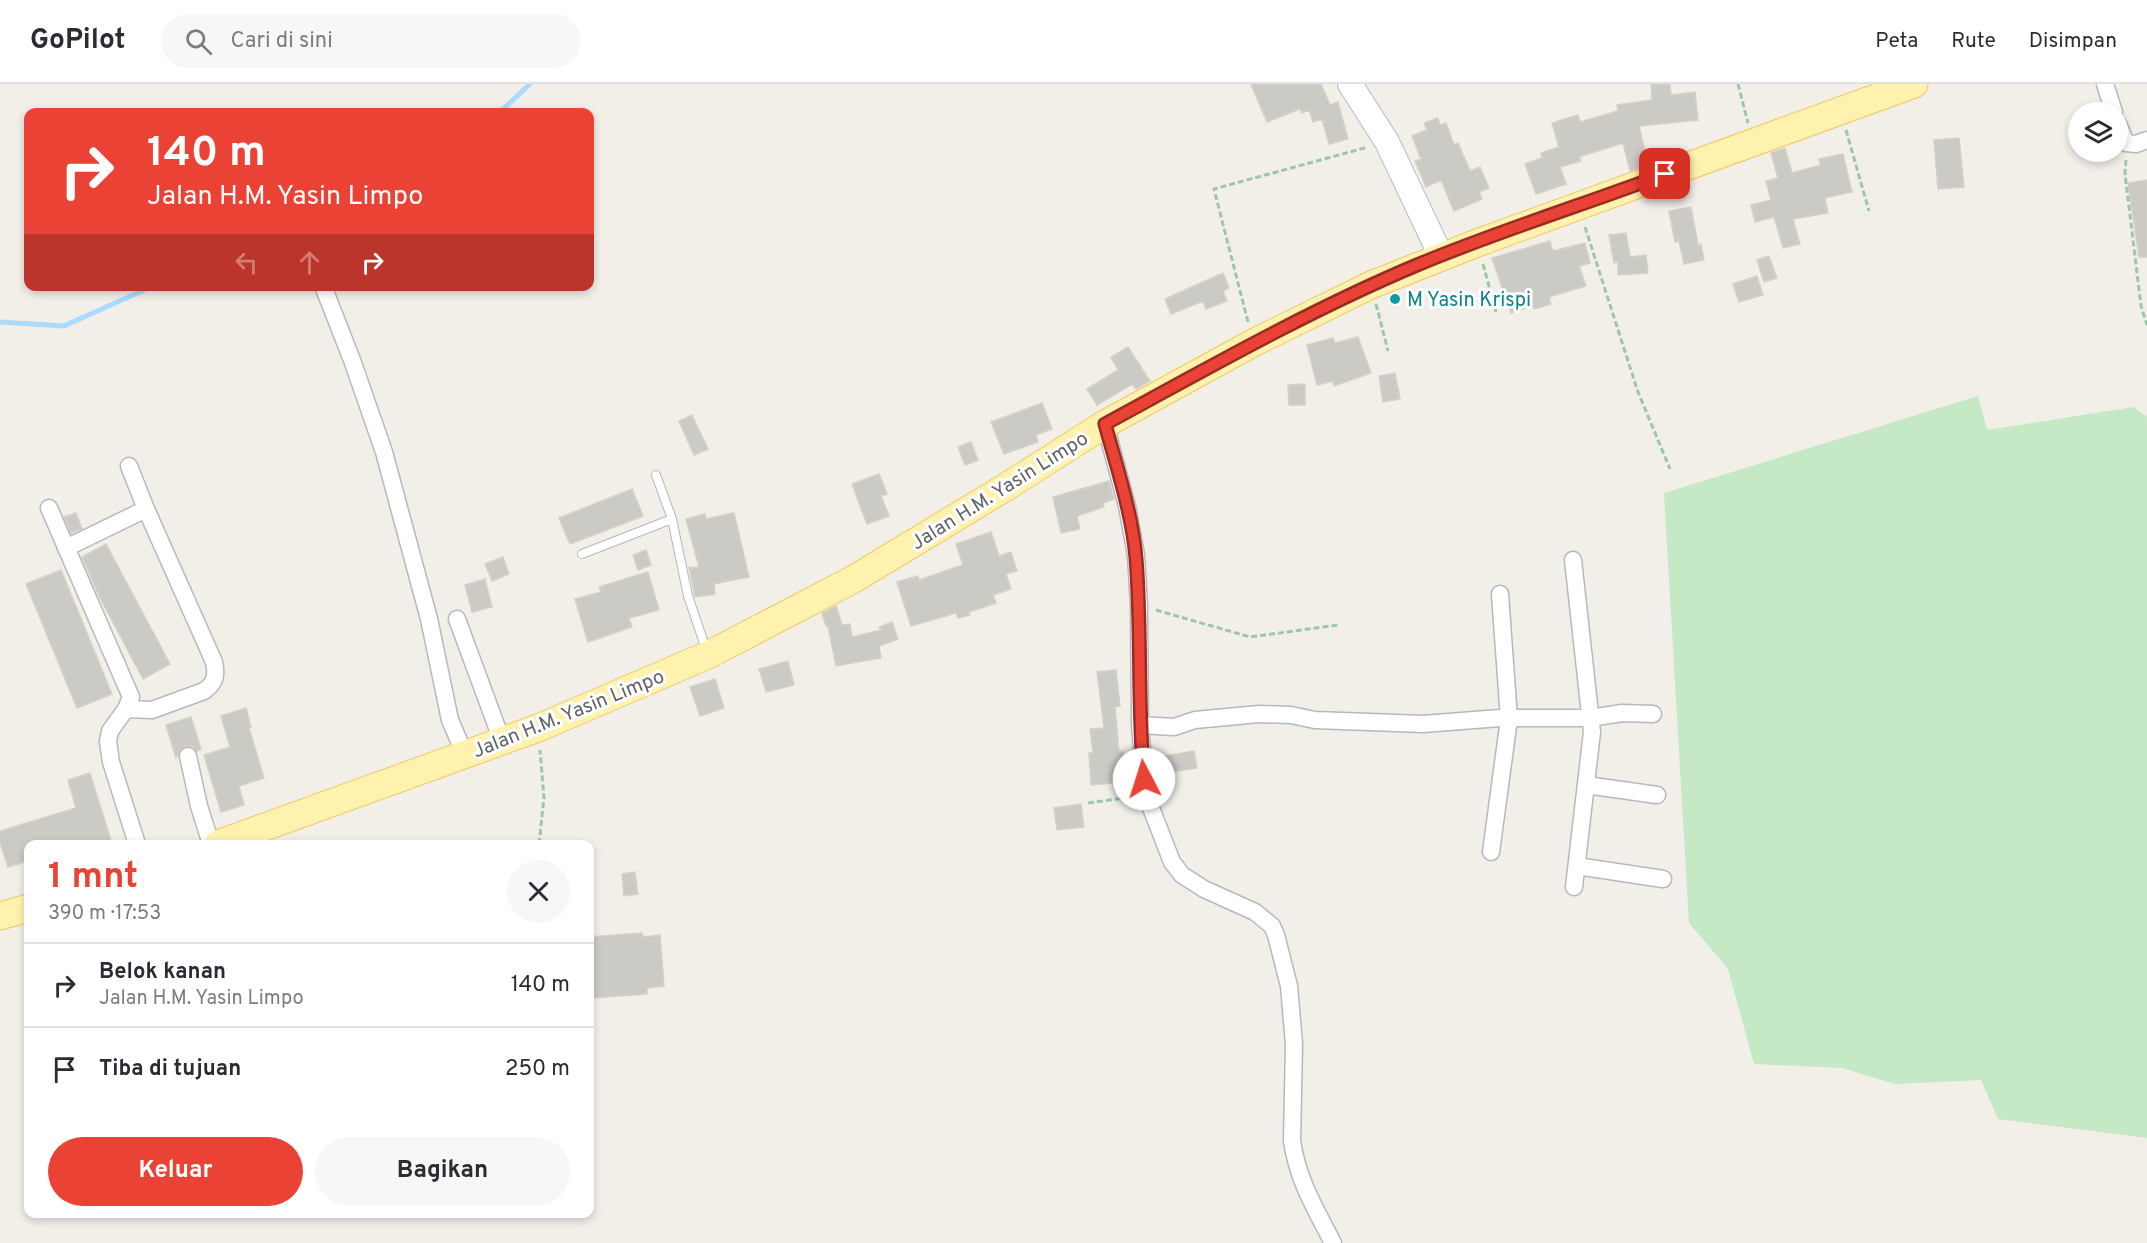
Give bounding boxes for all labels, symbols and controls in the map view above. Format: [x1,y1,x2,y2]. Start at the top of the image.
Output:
search box [161,14,581,68]
text: GoPilot [30,23,125,59]
icon: search [182,25,215,58]
text: Cari di sini [230,28,333,55]
text: Peta [1875,28,1918,55]
text: Rute [1951,28,1996,55]
text: Disimpan [2029,28,2117,55]
map controls [2068,102,2128,162]
button: layers [2068,102,2128,162]
text: 140 m [147,128,266,181]
icon: right [48,132,126,210]
pin [1639,148,1690,199]
icon: arrive [1648,157,1681,190]
text: Jalan H.M. Yasin Limpo [147,180,423,214]
icon: left [230,246,263,279]
icon: ahead [293,246,326,279]
icon: right [356,246,389,279]
place label: M Yasin Krispi [1407,288,1531,314]
marker: M Yasin Krispi [1388,292,1402,306]
street label: Jalan H.M. Yasin Limpo [906,426,1094,557]
street label: Jalan H.M. Yasin Limpo [469,664,669,765]
position arrow [1112,747,1176,811]
text: 1 mnt [48,855,138,901]
button: close [507,860,570,923]
text: 390 m · 17:53 [48,901,161,927]
text: Belok kanan [99,959,226,986]
icon: right [48,969,81,1002]
text: 140 m [511,972,570,999]
text: Jalan H.M. Yasin Limpo [99,986,304,1012]
icon: arrive [48,1053,81,1086]
text: Tiba di tujuan [99,1056,241,1083]
text: 250 m [505,1056,570,1083]
button: Keluar [48,1137,303,1206]
button: Bagikan [315,1137,570,1206]

